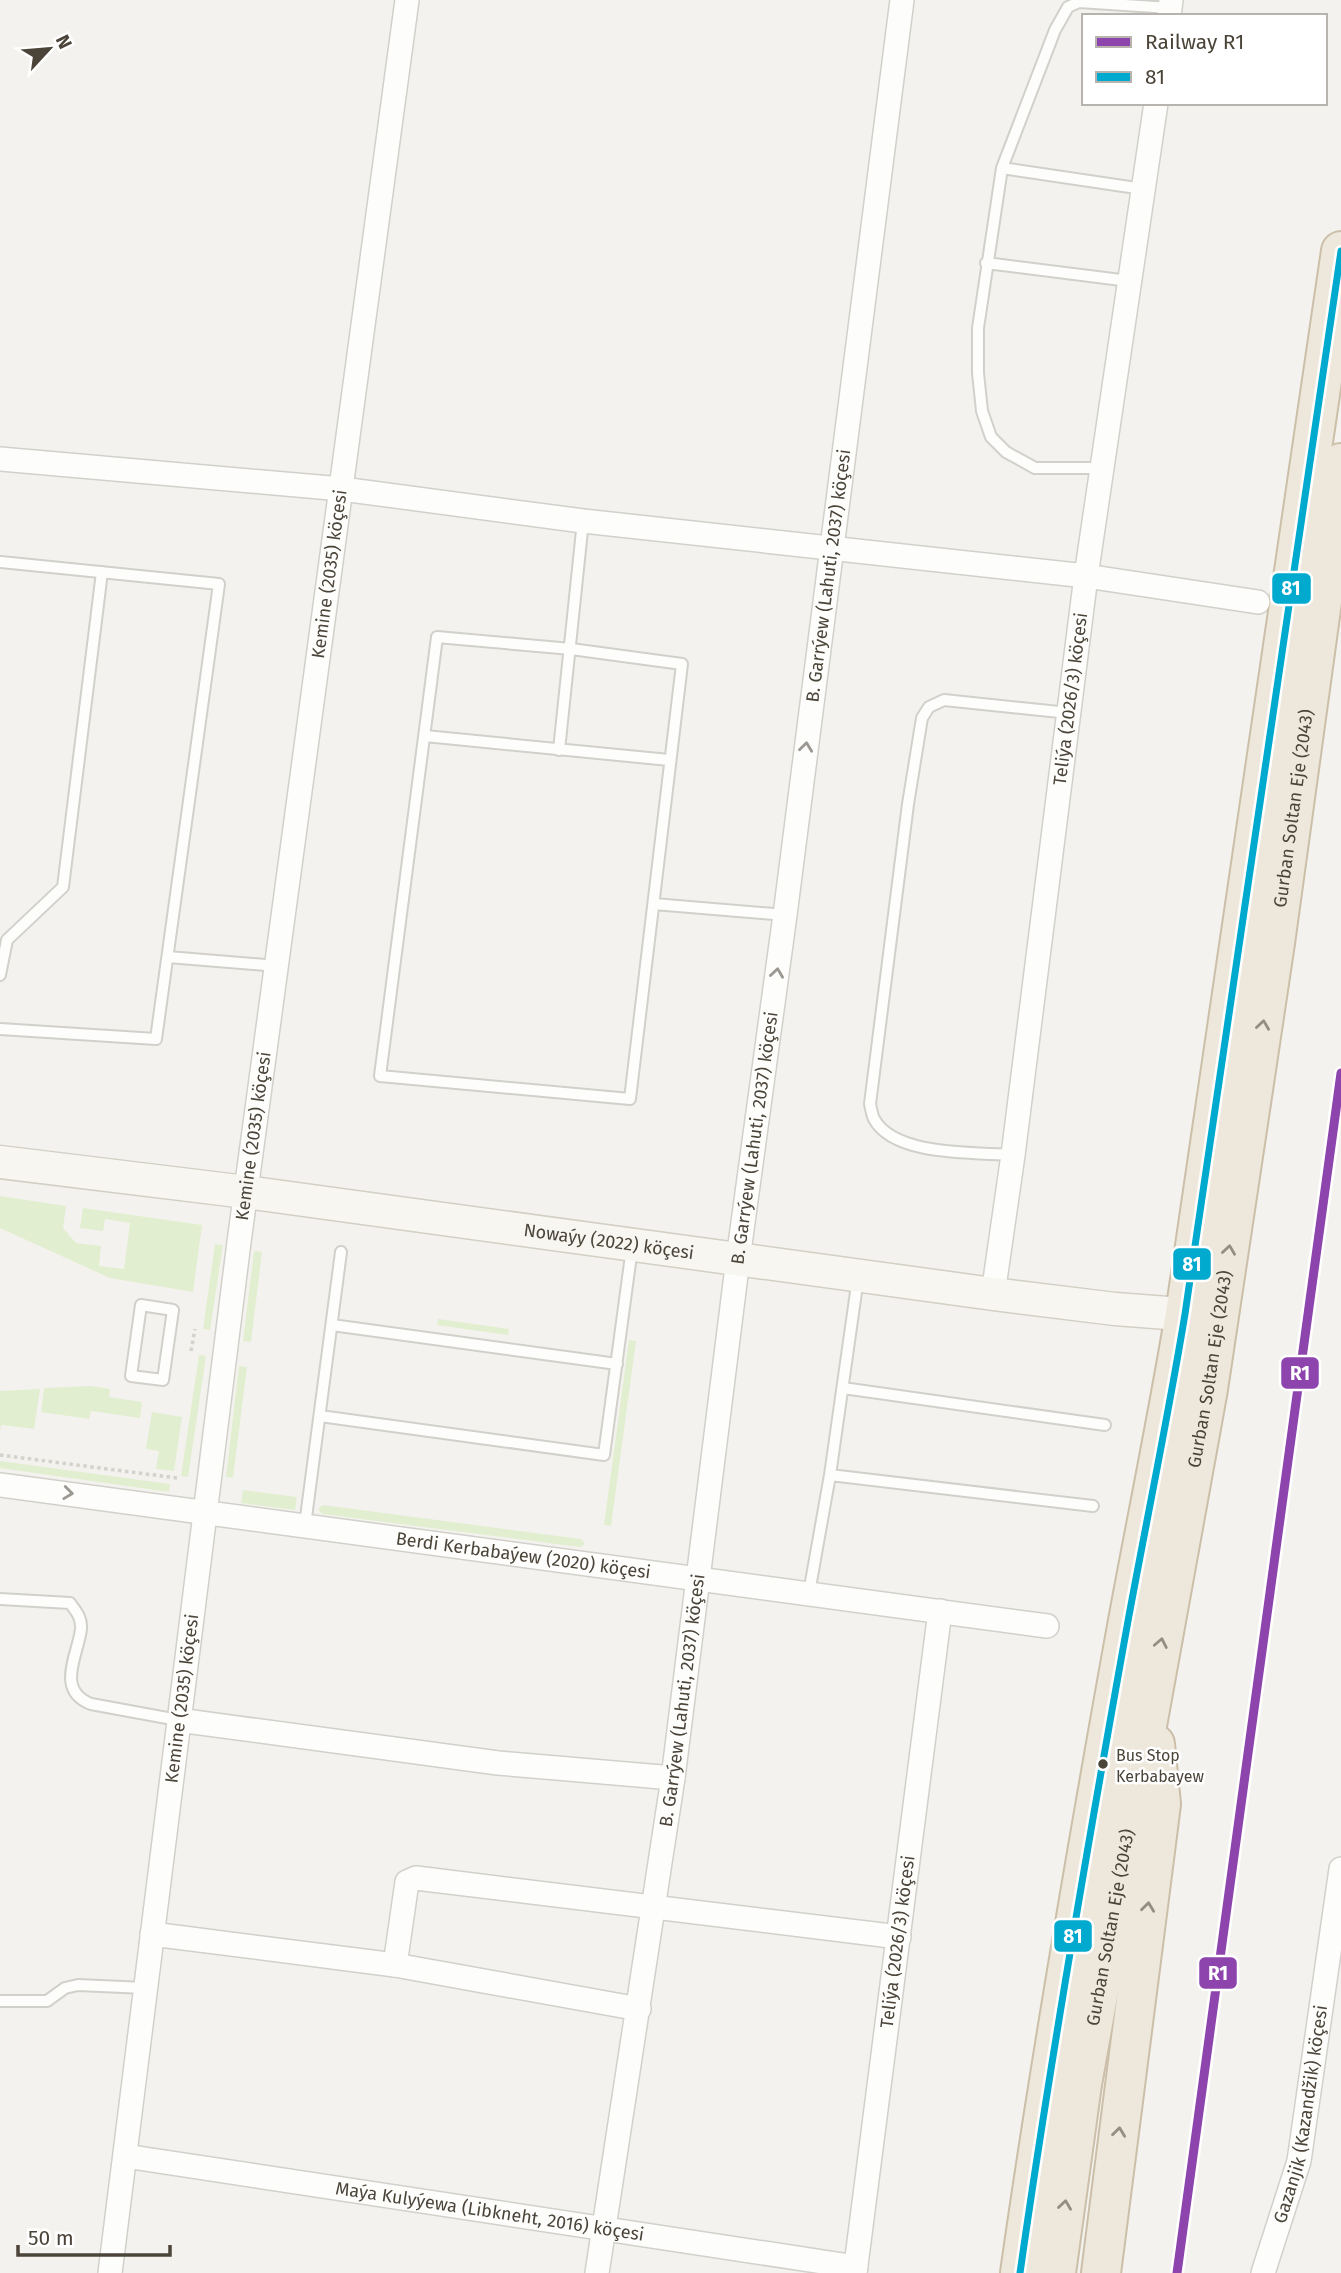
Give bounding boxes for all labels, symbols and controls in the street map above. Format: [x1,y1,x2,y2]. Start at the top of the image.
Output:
north arrow [14,14,84,84]
legend [1082,14,1327,105]
text: Railway R1 [1145,29,1244,55]
text: N [51,31,77,52]
text: 81 [1145,64,1165,90]
street label: B. Garrýew (Lahuti, 2037) köçesi [801,448,855,704]
street label: Kemine (2035) köçesi [307,488,352,660]
line badge: 81 [1271,572,1312,605]
text: 81 [1281,577,1301,600]
street label: Teliýa (2026/3) köçesi [1049,611,1092,787]
street label: Gurban Soltan Eje (2043) [1269,708,1318,909]
one-way arrow [799,741,814,753]
one-way arrow [769,967,784,979]
street label: B. Garrýew (Lahuti, 2037) köçesi [726,1010,783,1266]
one-way arrow [1255,1019,1270,1031]
street label: Kemine (2035) köçesi [231,1050,276,1222]
street label: Nowaýy (2022) köçesi [522,1219,695,1264]
one-way arrow [1222,1244,1237,1256]
line badge: 81 [1172,1247,1212,1281]
text: 81 [1182,1253,1202,1276]
street label: Gurban Soltan Eje (2043) [1183,1269,1237,1470]
line badge: R1 [1280,1356,1320,1390]
text: R1 [1290,1362,1310,1385]
one-way arrow [62,1486,74,1501]
street label: Berdi Kerbabaýew (2020) köçesi [395,1527,652,1584]
street label: B. Garrýew (Lahuti, 2037) köçesi [655,1573,709,1828]
street label: Kemine (2035) köçesi [160,1613,203,1784]
one-way arrow [1153,1637,1168,1649]
place label: Bus Stop Kerbabayew [1116,1746,1204,1786]
marker: Bus Stop Kerbabayew [1096,1757,1110,1771]
street label: Gurban Soltan Eje (2043) [1082,1827,1139,2028]
street label: Teliýa (2026/3) köçesi [876,1854,920,2029]
one-way arrow [1140,1901,1155,1913]
line badge: 81 [1053,1919,1093,1953]
text: 81 [1063,1925,1083,1948]
line badge: R1 [1198,1956,1238,1990]
text: R1 [1208,1962,1228,1985]
street label: Gazanjik (Kazandžik) köçesi [1269,2004,1332,2226]
one-way arrow [1111,2127,1126,2138]
street label: Maýa Kulyýewa (Libkneht, 2016) köçesi [334,2177,646,2246]
one-way arrow [1058,2200,1073,2211]
scale bar [18,2214,170,2258]
text: 50 m [28,2225,74,2251]

